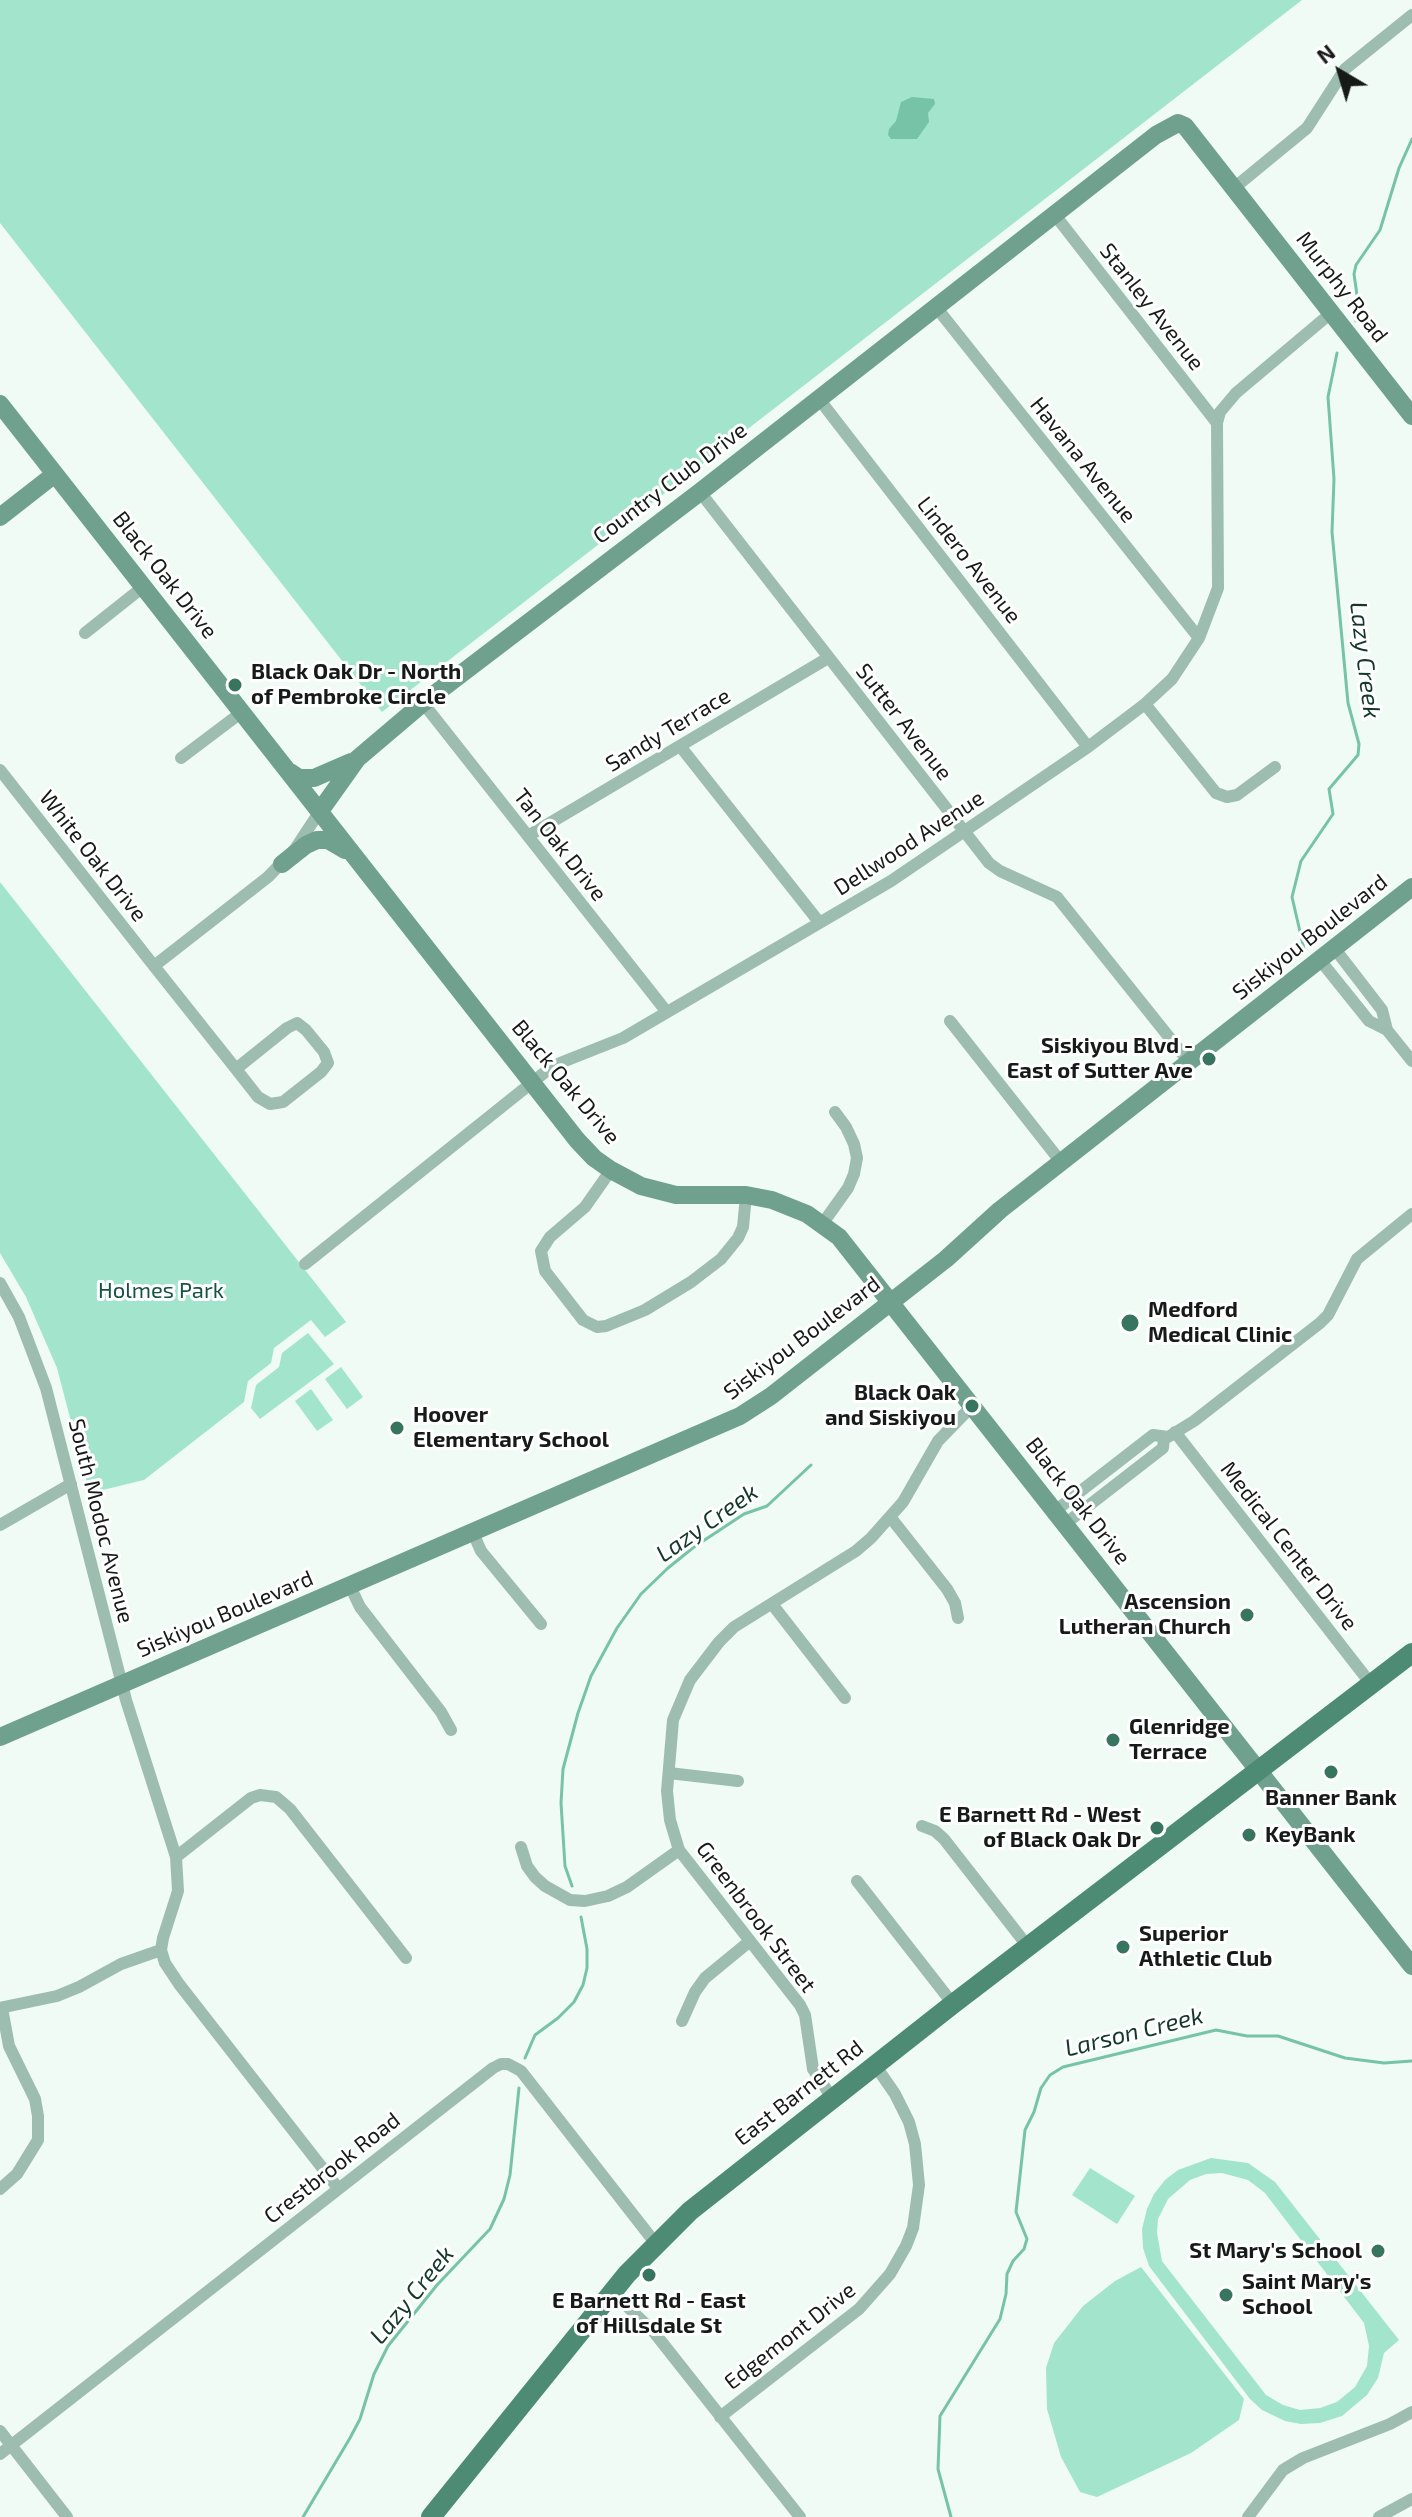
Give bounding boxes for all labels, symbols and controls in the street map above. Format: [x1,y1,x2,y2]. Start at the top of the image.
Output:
north arrow [1300,32,1380,112]
text: N [1311,38,1339,68]
street label: Murphy Road [1291,226,1393,348]
street label: Stanley Avenue [1094,238,1210,376]
street label: Havana Avenue [1024,392,1142,528]
street label: Country Club Drive [588,417,752,549]
street label: Lindero Avenue [911,491,1027,629]
street label: Black Oak Drive [107,506,223,644]
water label: Lazy Creek [1344,600,1386,720]
street label: Sutter Avenue [850,658,958,786]
place label: Black Oak Dr - North of Pembroke Circle [251,659,461,710]
marker: Black Oak Dr - North of Pembroke Circle [226,676,244,694]
street label: Sandy Terrace [601,682,735,778]
street label: Tan Oak Drive [508,783,612,907]
street label: White Oak Drive [34,785,152,927]
street label: Dellwood Avenue [829,785,989,901]
street label: Siskiyou Boulevard [1227,868,1393,1006]
street label: Black Oak Drive [506,1014,626,1150]
place label: Siskiyou Blvd - East of Sutter Ave [1007,1033,1193,1084]
marker: Siskiyou Blvd - East of Sutter Ave [1200,1050,1218,1068]
street label: Siskiyou Boulevard [719,1271,885,1405]
park label: Holmes Park [98,1278,224,1304]
place label: Medford Medical Clinic [1148,1297,1292,1348]
marker: Medford Medical Clinic [1119,1312,1141,1334]
place label: Black Oak and Siskiyou [825,1380,956,1432]
marker: Black Oak and Siskiyou [963,1397,981,1415]
place label: Hoover Elementary School [413,1402,609,1454]
street label: South Modoc Avenue [63,1416,139,1626]
marker: Hoover Elementary School [388,1419,406,1437]
street label: Black Oak Drive [1020,1432,1136,1570]
street label: Medical Center Drive [1215,1456,1363,1636]
water label: Lazy Creek [651,1478,763,1568]
street label: Siskiyou Boulevard [133,1565,317,1663]
place label: Ascension Lutheran Church [1059,1589,1231,1640]
marker: Ascension Lutheran Church [1238,1606,1256,1624]
place label: Glenridge Terrace [1129,1714,1230,1766]
marker: Glenridge Terrace [1104,1731,1122,1749]
marker: Banner Bank [1322,1763,1340,1781]
place label: Banner Bank [1265,1785,1397,1811]
place label: E Barnett Rd - West of Black Oak Dr [939,1802,1141,1854]
marker: E Barnett Rd - West of Black Oak Dr [1148,1819,1166,1837]
place label: KeyBank [1265,1822,1355,1848]
marker: KeyBank [1240,1826,1258,1844]
street label: Greenbrook Street [691,1836,821,1998]
place label: Superior Athletic Club [1139,1921,1272,1972]
marker: Superior Athletic Club [1114,1938,1132,1956]
water label: Larson Creek [1062,2001,1206,2063]
street label: East Barnett Rd [729,2035,869,2151]
street label: Crestbrook Road [259,2107,405,2229]
place label: St Mary's School [1189,2238,1362,2264]
water label: Lazy Creek [364,2240,460,2350]
marker: St Mary's School [1369,2242,1387,2260]
marker: E Barnett Rd - East of Hillsdale St [640,2266,658,2284]
place label: Saint Mary's School [1242,2269,1371,2320]
street label: Edgemont Drive [719,2277,861,2395]
marker: Saint Mary's School [1217,2286,1235,2304]
place label: E Barnett Rd - East of Hillsdale St [552,2288,746,2340]

